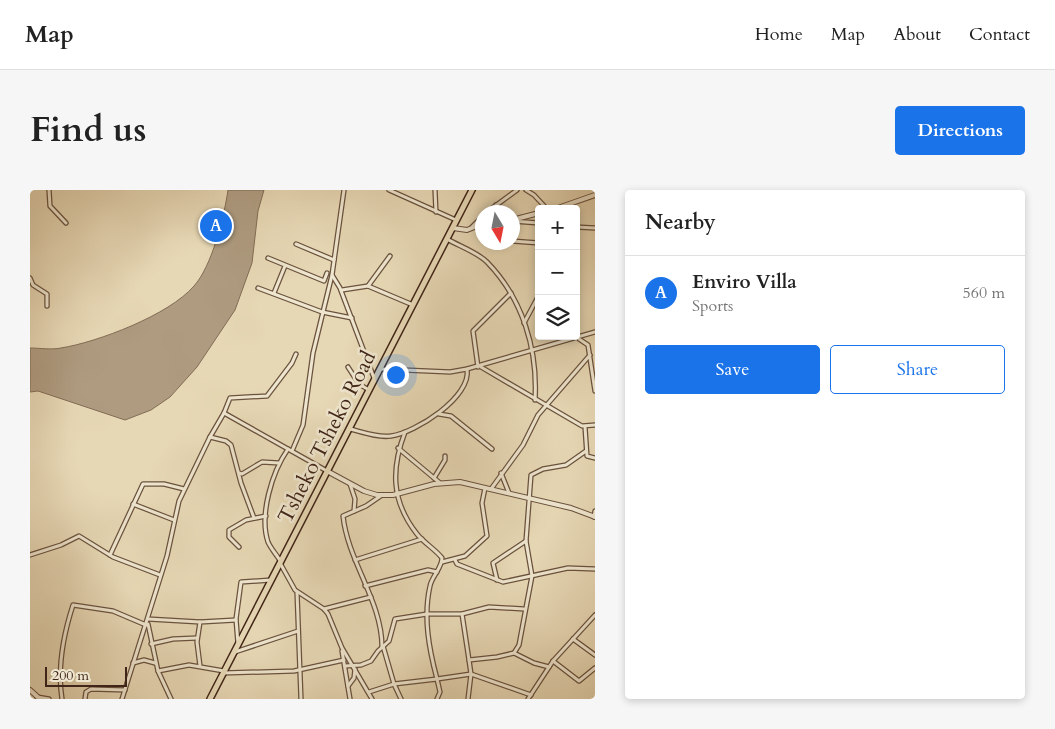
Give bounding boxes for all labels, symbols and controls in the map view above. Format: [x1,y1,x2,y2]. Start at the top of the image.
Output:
text: Map [25,18,74,51]
text: Home [755,22,803,47]
text: Map [831,22,865,47]
text: About [893,22,941,47]
text: Contact [969,22,1030,47]
text: Find us [30,106,146,154]
button: Directions [895,106,1025,155]
north arrow [475,205,520,250]
map controls [535,205,580,340]
button: + [535,205,580,250]
pin: A [200,207,232,245]
text: Nearby [645,208,716,237]
button: − [535,250,580,295]
text: Enviro Villa [692,269,797,295]
text: A [655,282,667,304]
text: 560 m [963,282,1005,304]
button: layers [535,295,580,340]
text: Sports [692,295,733,317]
button: Save [645,345,820,394]
button: Share [830,345,1005,394]
street label: Tsheko Tsheko Road [271,346,383,528]
your location [383,362,409,388]
scale bar [45,664,128,687]
text: 200 m [52,666,89,685]

